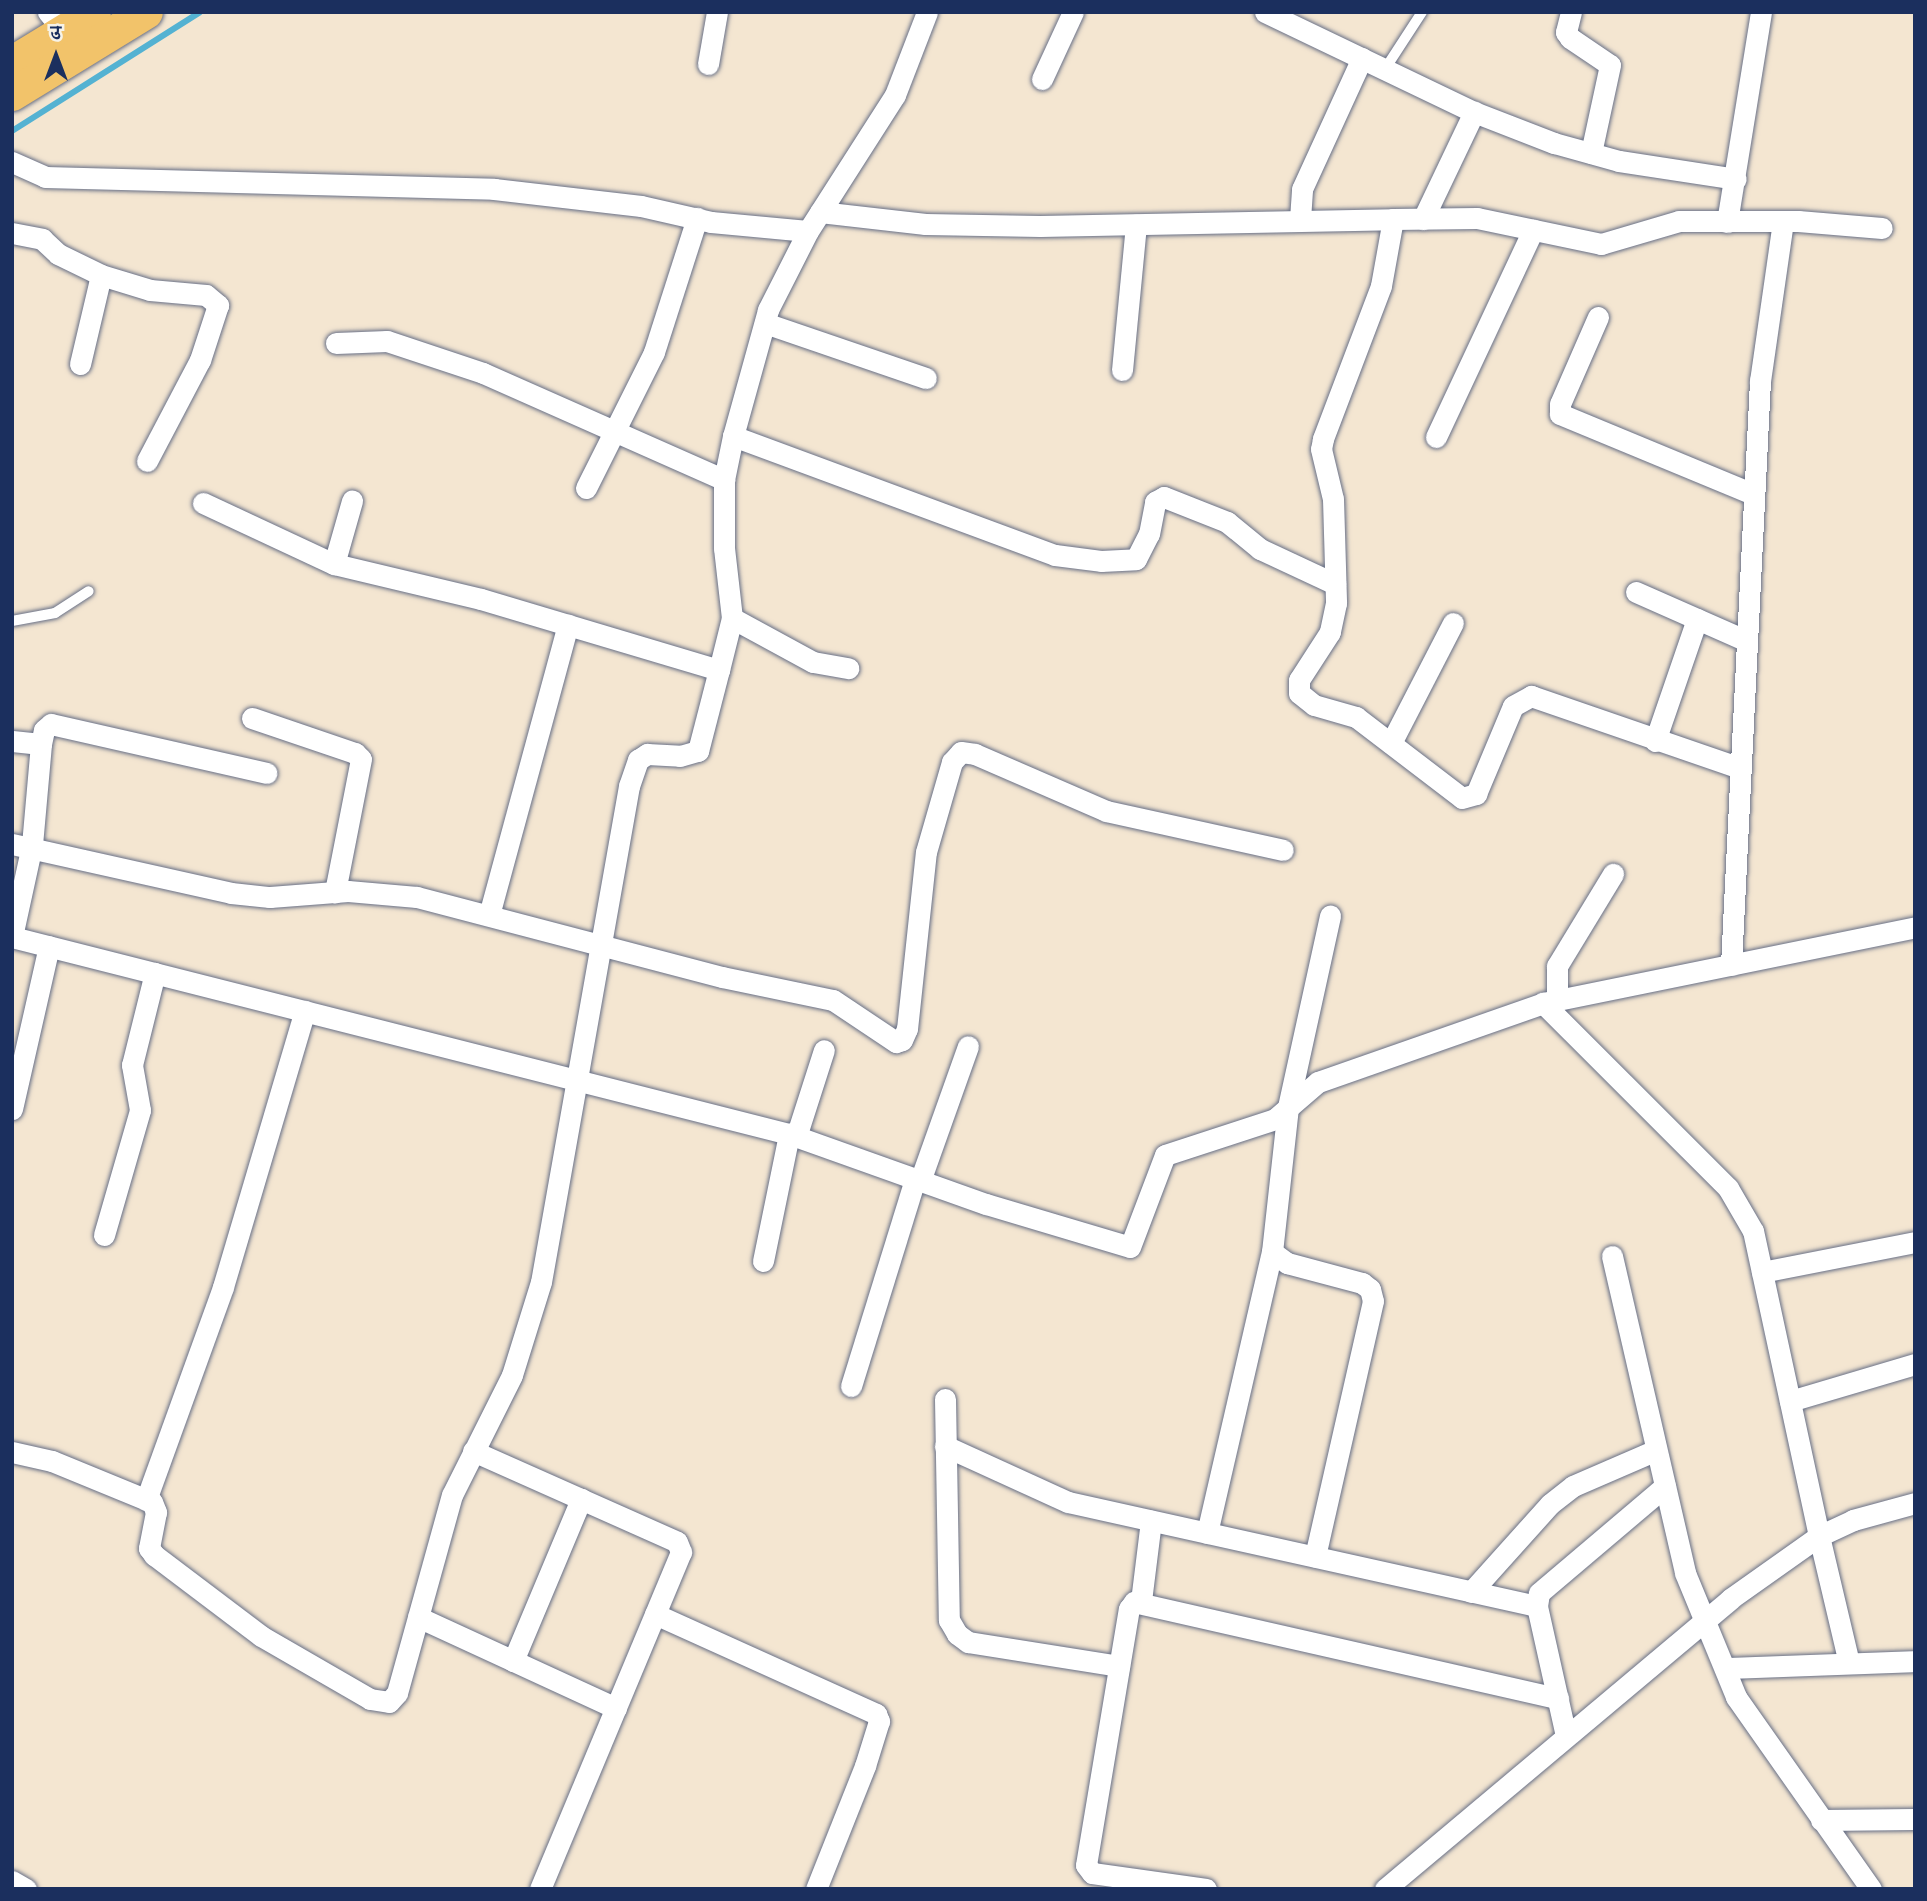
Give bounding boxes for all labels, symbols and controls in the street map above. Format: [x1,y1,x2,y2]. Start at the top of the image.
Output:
north arrow [21,21,91,91]
text: उ [51,21,61,48]

